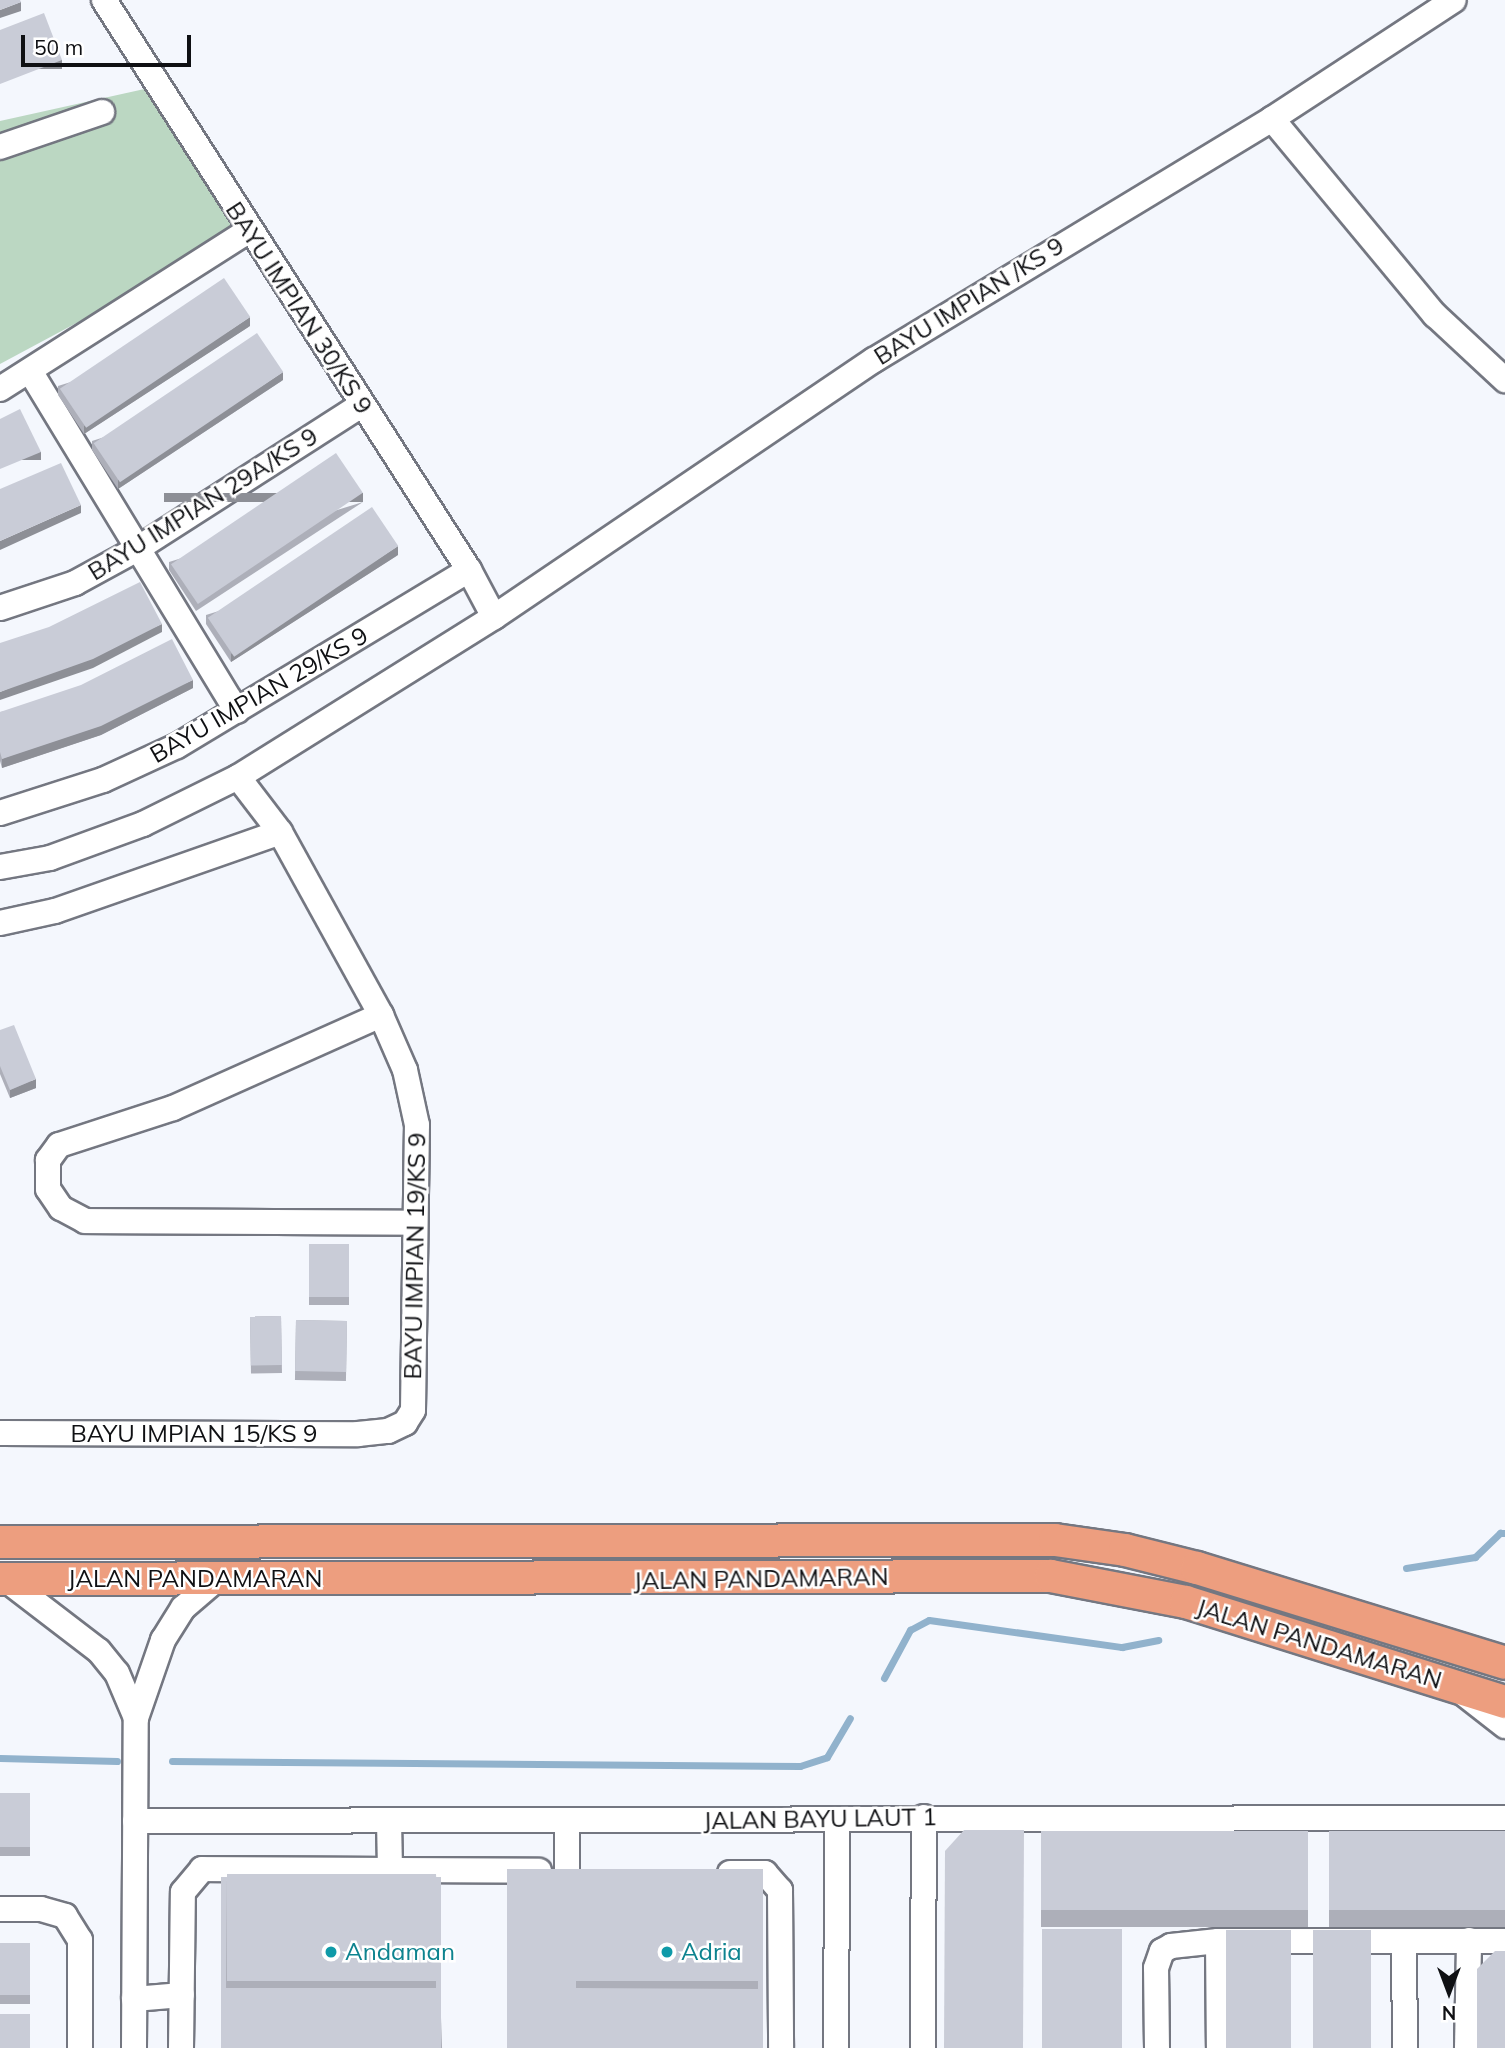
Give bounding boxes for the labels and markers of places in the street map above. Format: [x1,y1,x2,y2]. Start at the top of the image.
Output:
place label: Andaman [345,1938,455,1966]
place label: Adria [681,1938,742,1966]
marker: Andaman [323,1944,339,1960]
marker: Adria [659,1944,675,1960]

